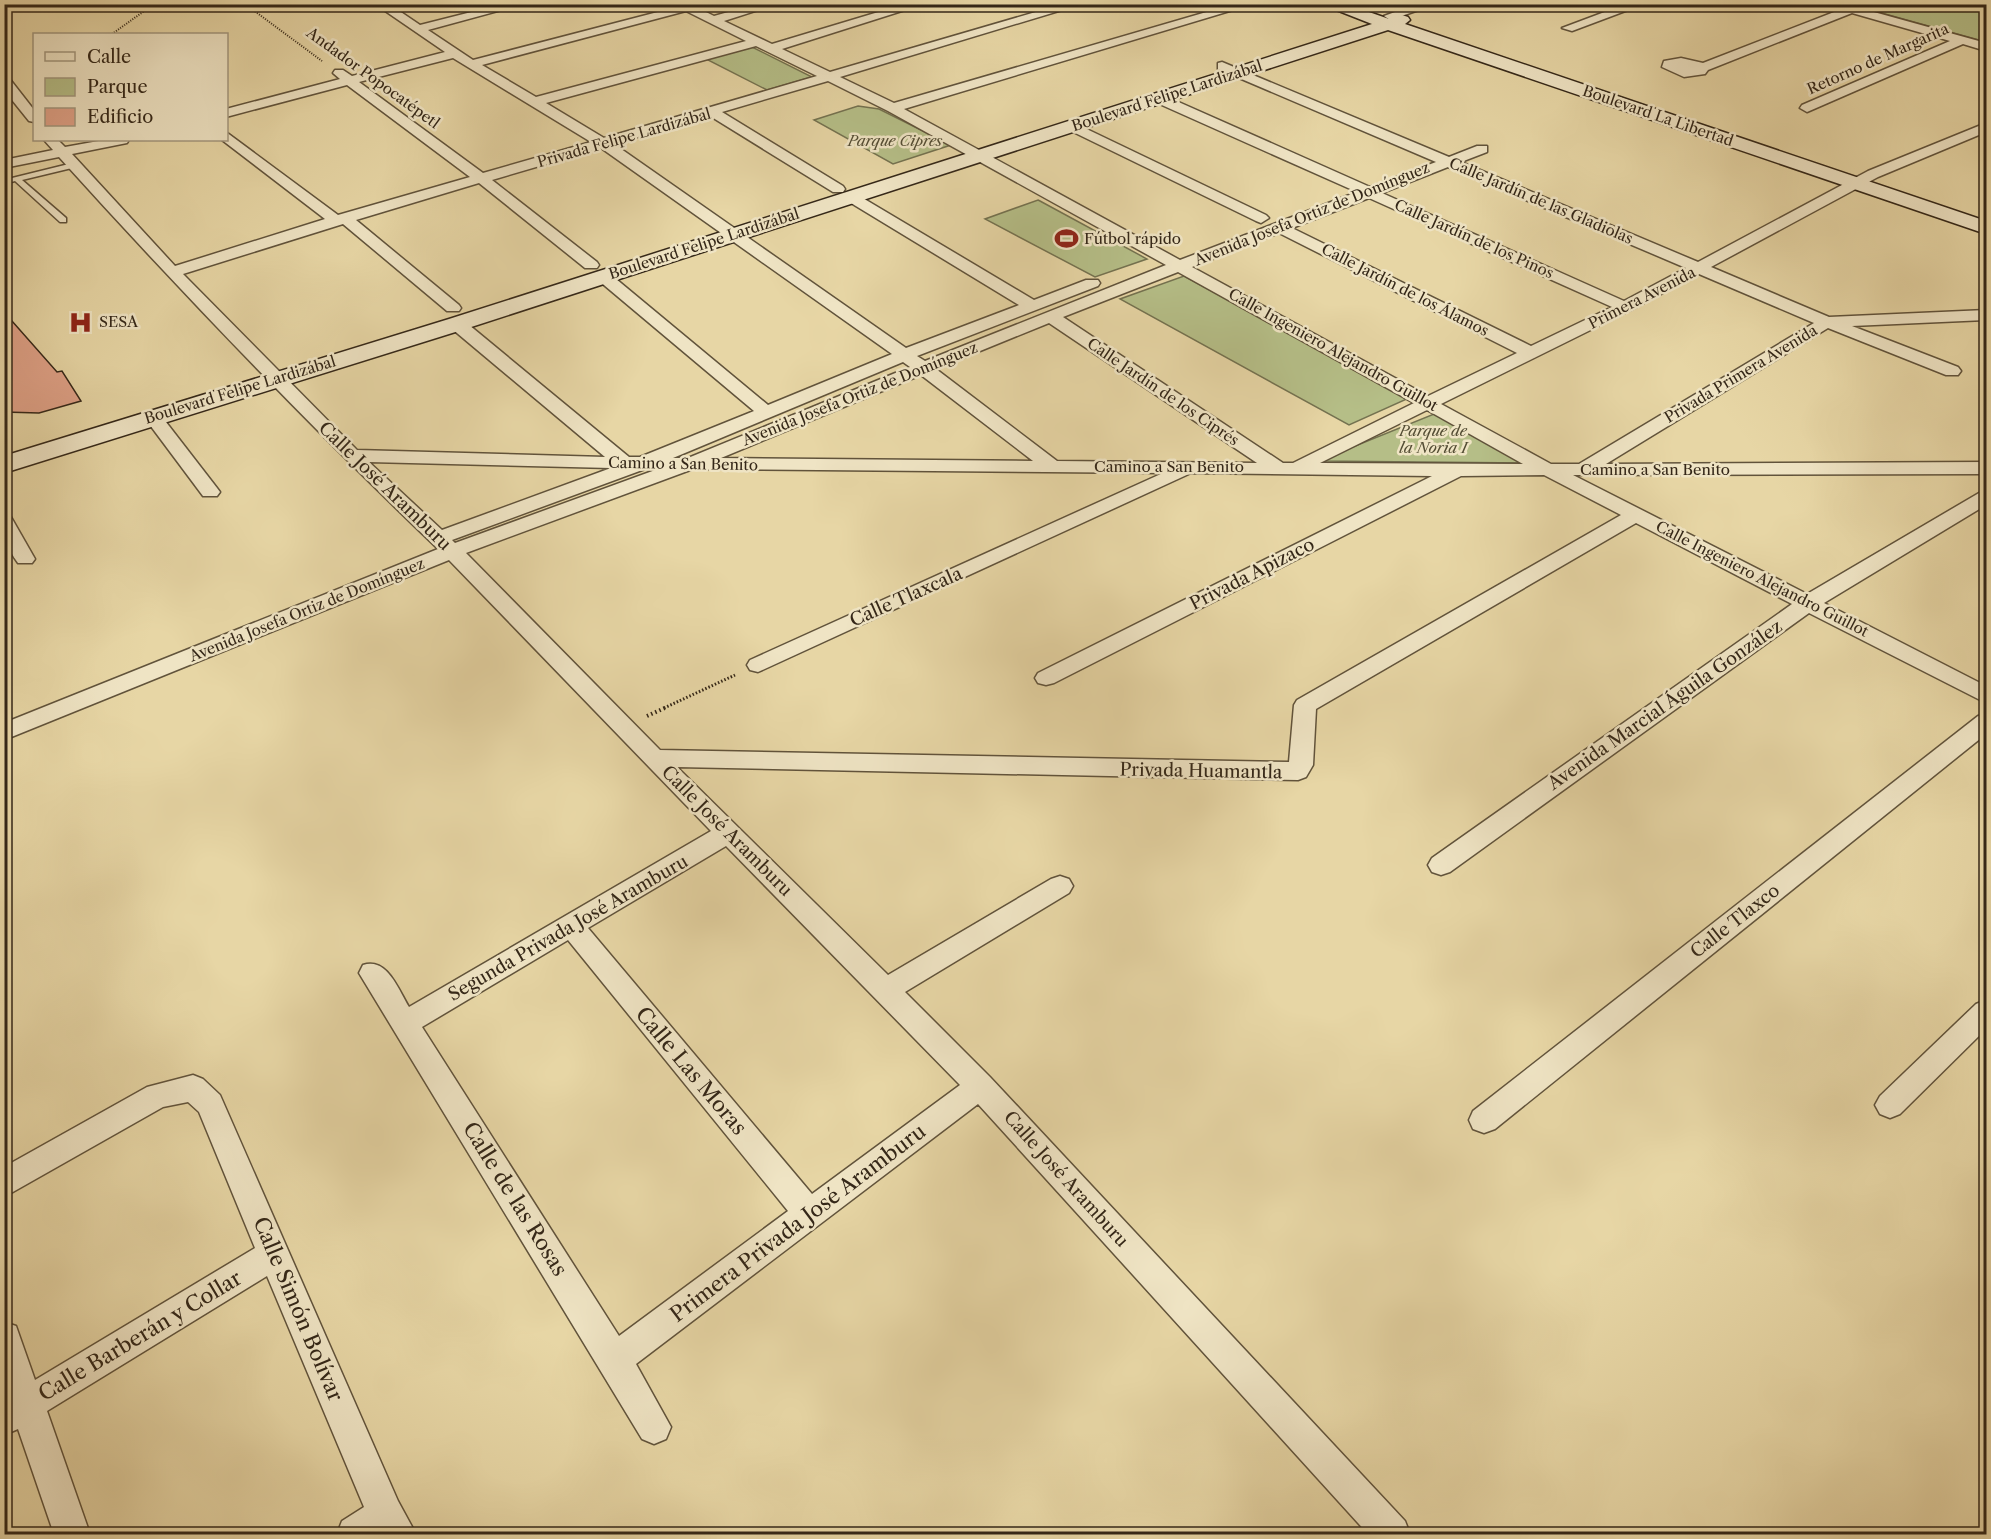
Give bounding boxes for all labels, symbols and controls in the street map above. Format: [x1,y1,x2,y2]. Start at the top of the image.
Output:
street label: Retorno de Margarita [1804,19,1952,98]
street label: Andador Popocatépetl [302,22,444,133]
legend [33,33,228,141]
text: Calle [87,46,131,68]
street label: Boulevard Felipe Lardizábal [1069,56,1265,135]
text: Parque [87,76,148,98]
street label: Boulevard La Libertad [1580,81,1736,150]
street label: Privada Felipe Lardizábal [535,103,713,171]
text: Edificio [87,106,153,128]
park label: Parque Cipres [847,131,943,150]
street label: Calle Jardín de las Gladiolas [1446,153,1636,248]
street label: Avenida Josefa Ortiz de Domínguez [1191,157,1432,270]
street label: Calle Jardín de los Pinos [1392,195,1557,282]
street label: Boulevard Felipe Lardizábal [606,204,802,283]
sports icon: Fútbol rápido [1053,226,1079,252]
place label: Fútbol rápido [1084,229,1181,248]
street label: Calle Jardín de los Álamos [1318,239,1492,340]
street label: Primera Avenida [1585,262,1699,333]
street label: Calle Ingeniero Alejandro Guillot [1225,284,1442,416]
hospital icon: SESA [68,309,94,335]
place label: SESA [99,312,139,331]
street label: Privada Primera Avenida [1661,320,1821,427]
street label: Calle Jardín de los Ciprés [1084,334,1243,450]
street label: Avenida Josefa Ortiz de Domínguez [739,337,980,450]
street label: Boulevard Felipe Lardizábal [142,351,338,428]
street label: Calle José Aramburu [314,417,456,555]
park label: Parque de la Noria I [1398,421,1470,457]
street label: Camino a San Benito [608,453,758,474]
street label: Camino a San Benito [1094,457,1244,476]
street label: Camino a San Benito [1580,460,1730,479]
street label: Calle Ingeniero Alejandro Guillot [1653,516,1872,641]
street label: Privada Apizaco [1186,533,1318,615]
street label: Avenida Josefa Ortiz de Domínguez [186,553,427,666]
street label: Calle Tlaxcala [846,562,966,632]
street label: Avenida Marcial Águila González [1542,615,1786,795]
street label: Privada Huamantla [1119,759,1283,783]
street label: Calle José Aramburu [657,761,797,901]
street label: Segunda Privada José Aramburu [444,850,692,1006]
street label: Calle Tlaxco [1686,879,1784,963]
street label: Calle Las Moras [631,1002,752,1140]
street label: Calle José Aramburu [999,1106,1133,1252]
street label: Calle de las Rosas [458,1117,573,1280]
street label: Primera Privada José Aramburu [665,1118,930,1327]
street label: Calle Simón Bolívar [248,1213,349,1405]
street label: Calle Barberán y Collar [34,1265,246,1406]

